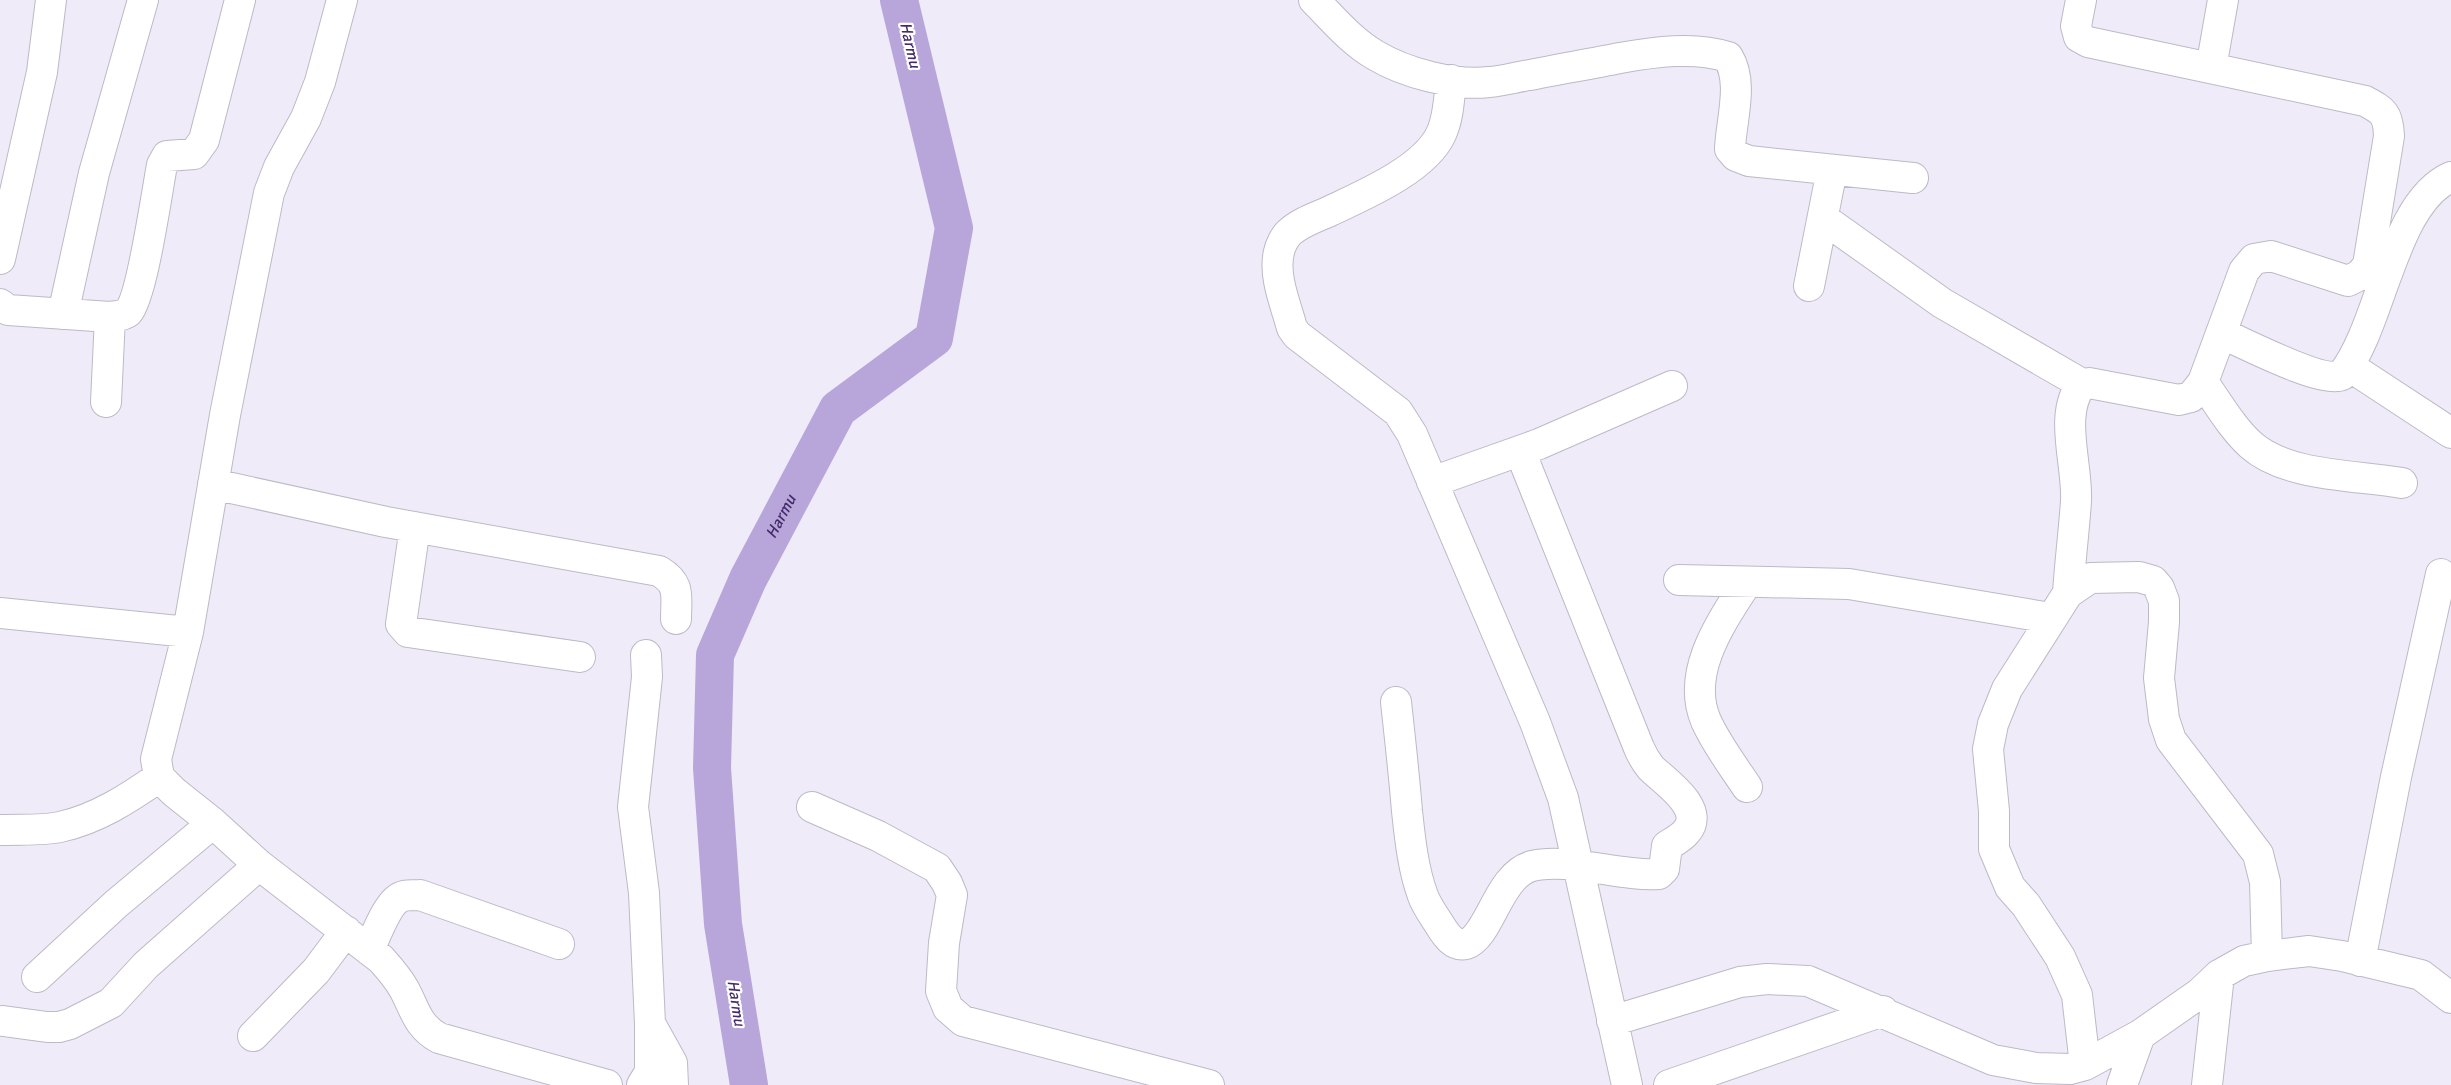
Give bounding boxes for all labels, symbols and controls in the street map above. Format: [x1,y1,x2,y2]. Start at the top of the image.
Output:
water label: Harmu [895,20,925,71]
water label: Harmu [761,490,801,542]
water label: Harmu [723,979,750,1029]

